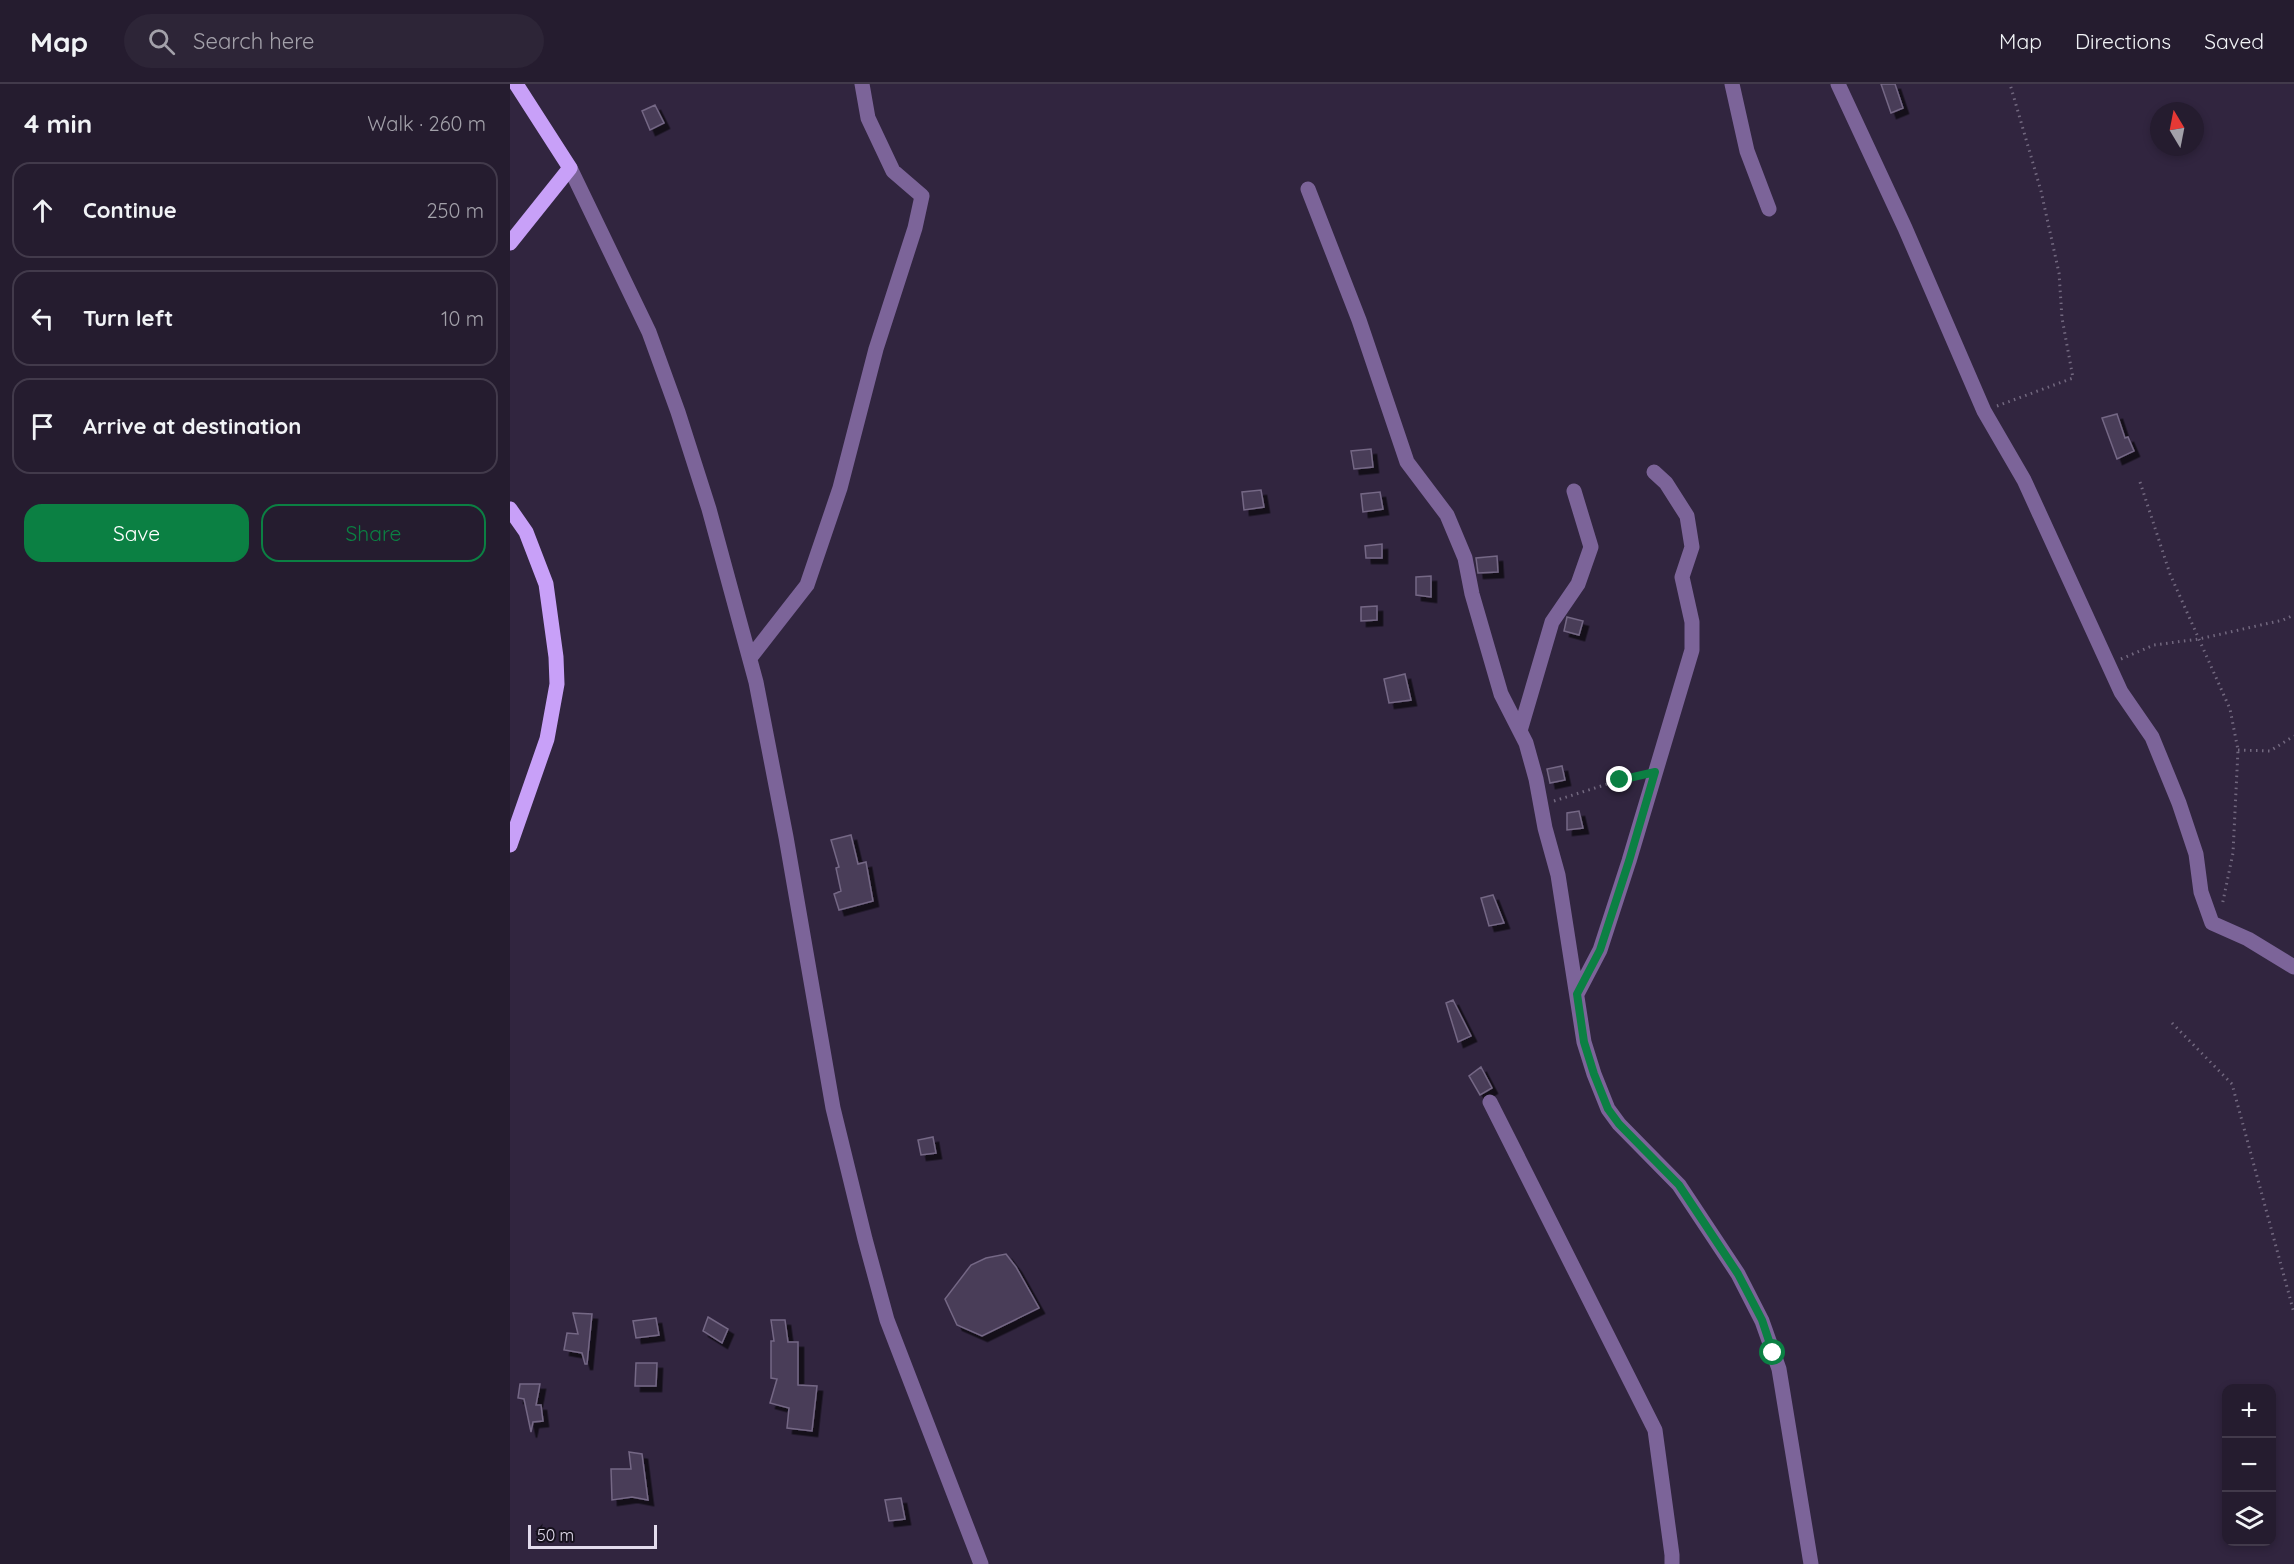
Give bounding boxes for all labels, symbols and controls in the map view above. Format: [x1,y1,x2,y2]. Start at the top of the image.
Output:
search box [124,14,544,68]
text: Map [30,24,88,59]
icon: search [145,25,178,58]
text: Search here [193,27,315,55]
text: Map [1999,28,2042,54]
text: Directions [2075,28,2171,54]
text: Saved [2204,28,2264,54]
north arrow [2150,102,2204,156]
text: 4 min [24,107,92,140]
text: Walk · 260 m [367,111,486,136]
icon: ahead [26,194,59,227]
text: Continue [83,196,177,224]
text: 250 m [426,198,484,223]
icon: left [26,302,59,335]
text: Turn left [83,304,173,332]
text: 10 m [441,306,484,331]
icon: arrive [26,410,59,443]
text: Arrive at destination [83,412,301,440]
button: Save [24,504,249,562]
button: Share [261,504,486,562]
route end [1606,766,1632,792]
route start [1759,1339,1785,1365]
map controls [2222,1384,2276,1546]
button: + [2222,1384,2276,1438]
button: − [2222,1438,2276,1492]
button: layers [2222,1492,2276,1546]
scale bar [528,1522,657,1550]
text: 50 m [537,1525,574,1545]

